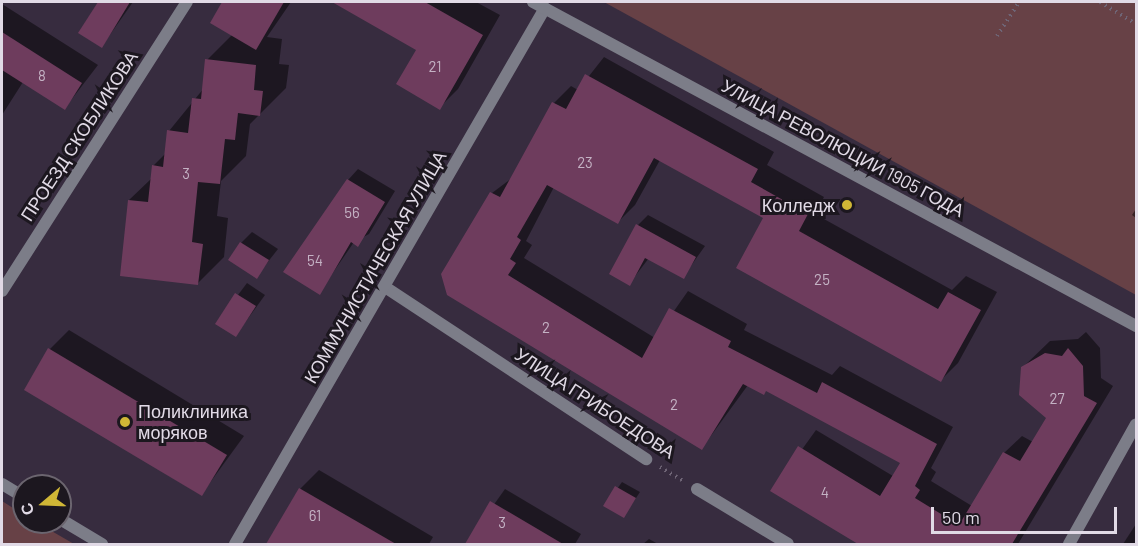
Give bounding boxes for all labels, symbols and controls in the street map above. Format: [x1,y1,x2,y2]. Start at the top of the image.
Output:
street label: ПРОЕЗД СКОБЛИКОВА [16,47,142,225]
house number: 21 [428,58,442,76]
house number: 8 [38,67,46,85]
street label: УЛИЦА РЕВОЛЮЦИИ 1905 ГОДА [718,75,968,221]
street label: КОММУНИСТИЧЕСКАЯ УЛИЦА [299,147,451,387]
house number: 23 [577,154,593,172]
house number: 3 [182,165,190,183]
place label: Колледж [762,194,835,216]
marker: Колледж [840,198,854,212]
house number: 56 [344,204,360,222]
house number: 54 [307,252,323,270]
house number: 25 [814,271,830,289]
house number: 2 [542,319,550,337]
street label: УЛИЦА ГРИБОЕДОВА [511,343,679,463]
house number: 27 [1049,390,1065,408]
house number: 2 [670,396,678,414]
place label: Поликлиника моряков [138,401,248,444]
marker: Поликлиника моряков [116,413,134,431]
north arrow [12,474,72,534]
house number: 4 [821,484,829,502]
scale bar [934,495,1120,533]
text: С [16,501,37,518]
text: 50 m [942,506,980,528]
house number: 61 [309,507,321,525]
house number: 3 [498,514,506,532]

